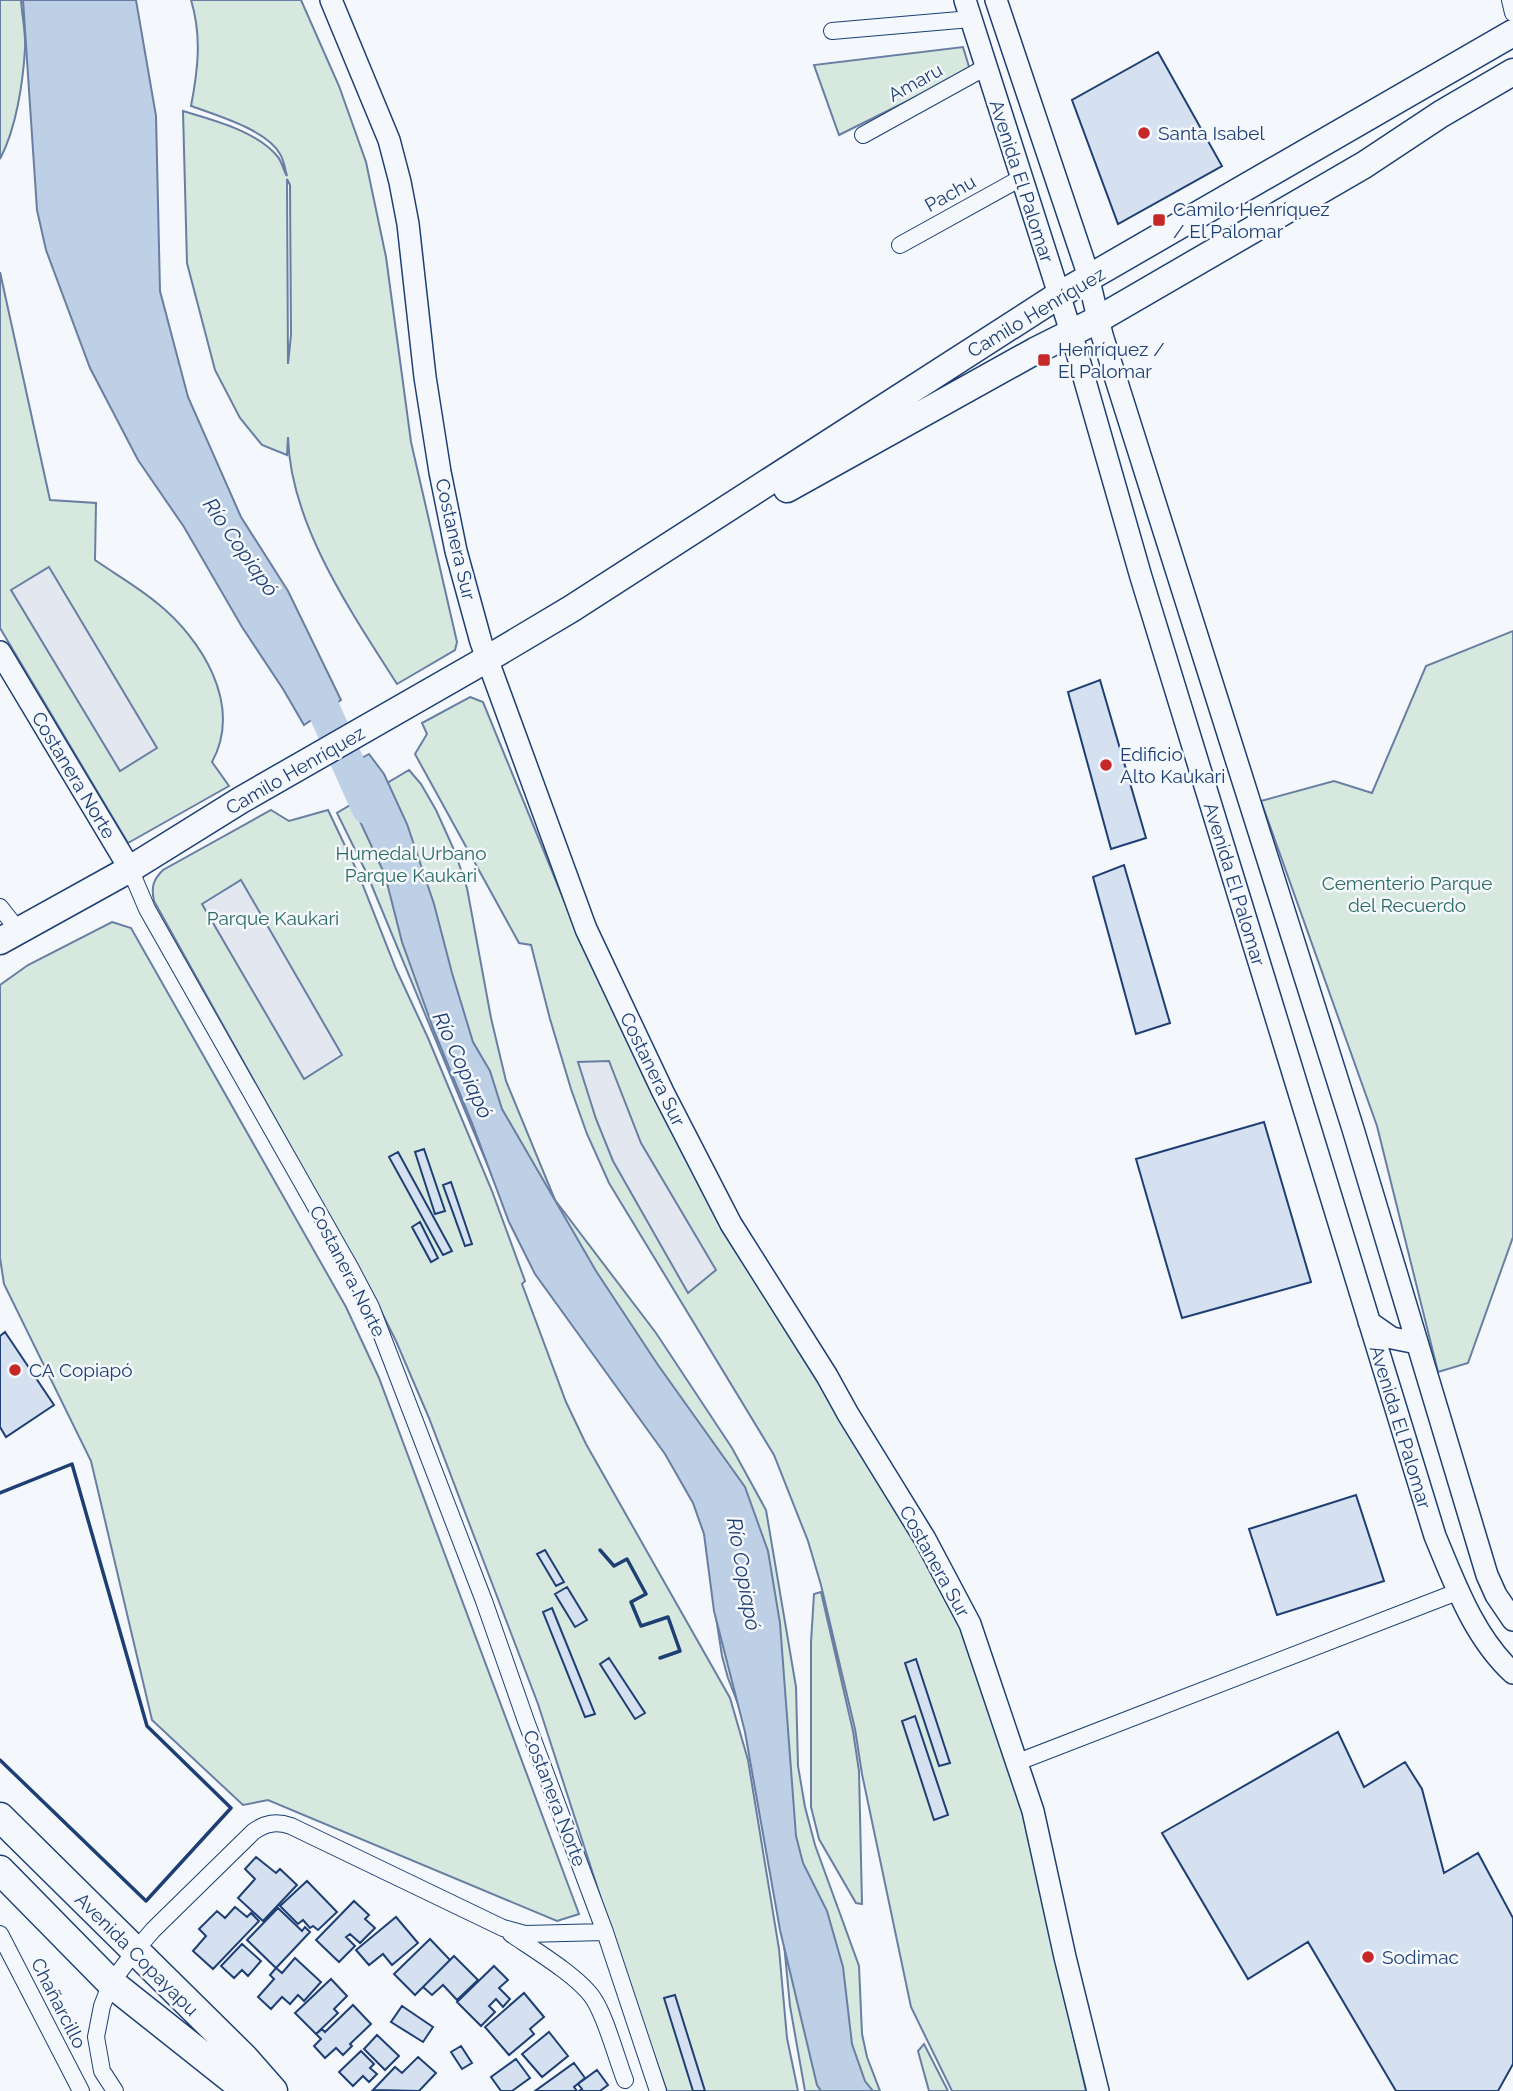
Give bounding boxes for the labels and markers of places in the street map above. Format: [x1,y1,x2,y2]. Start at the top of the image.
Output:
place label: Santa Isabel [1158,122,1265,144]
marker: Santa Isabel [1136,125,1152,141]
place label: Camilo Henríquez / El Palomar [1173,198,1330,242]
marker: Camilo Henríquez / El Palomar [1151,212,1167,228]
place label: Henríquez / El Palomar [1058,338,1165,382]
marker: Henríquez / El Palomar [1036,352,1052,368]
place label: Edificio Alto Kaukari [1120,743,1225,787]
marker: Edificio Alto Kaukari [1098,757,1114,773]
place label: CA Copiapó [29,1359,133,1381]
marker: CA Copiapó [7,1362,23,1378]
place label: Sodimac [1382,1946,1459,1968]
marker: Sodimac [1360,1949,1376,1965]

